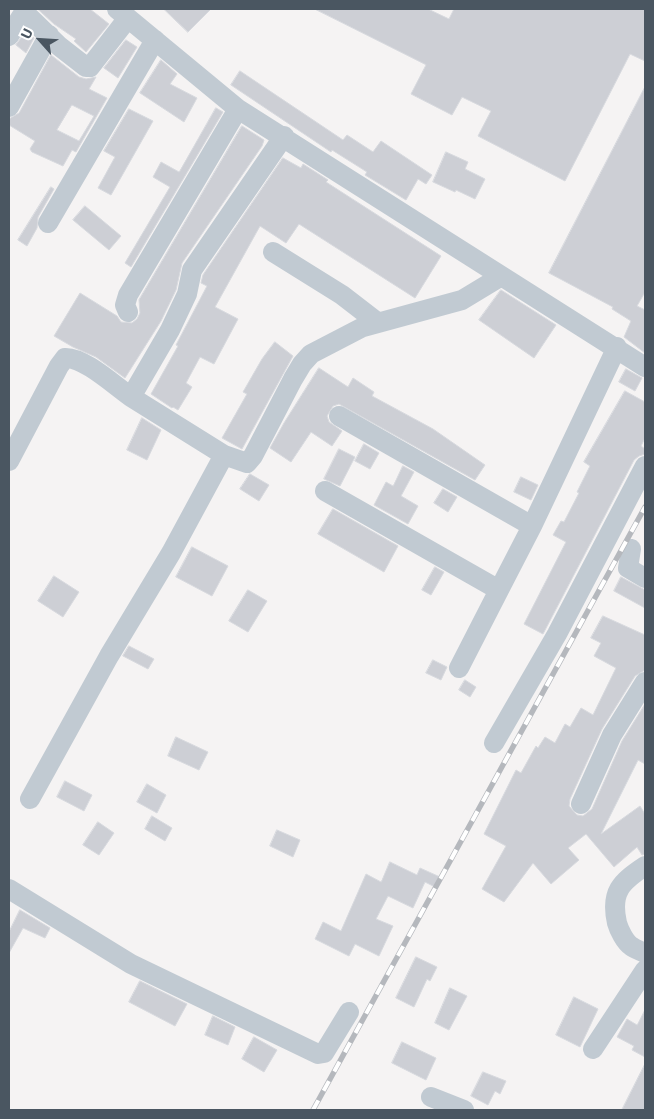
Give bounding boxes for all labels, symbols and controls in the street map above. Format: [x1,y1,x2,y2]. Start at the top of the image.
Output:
north arrow [15,15,65,65]
text: U [16,25,36,41]

